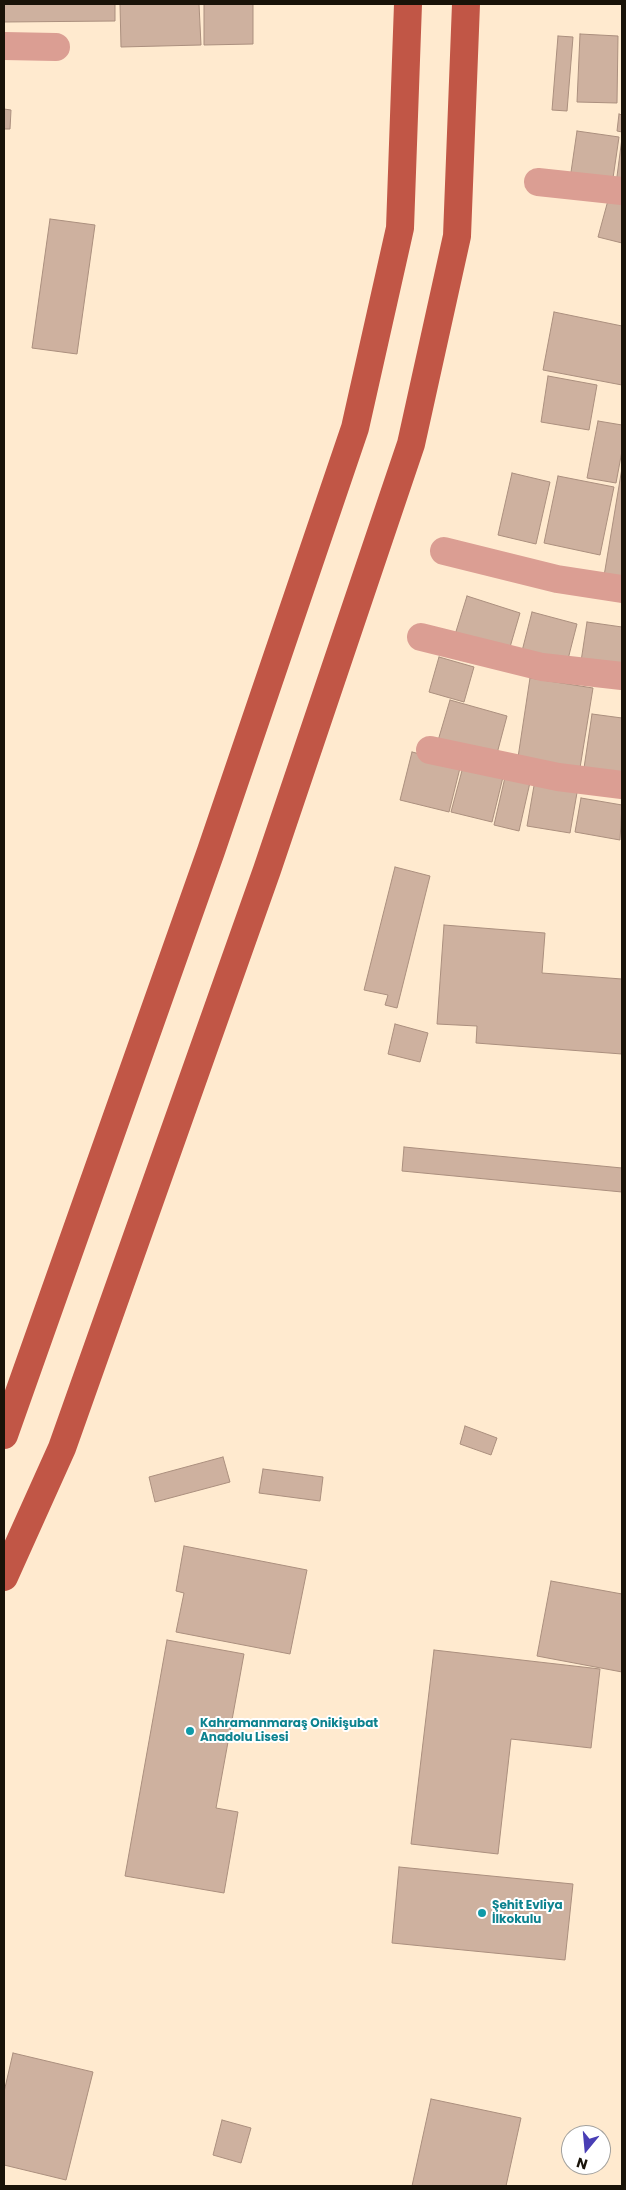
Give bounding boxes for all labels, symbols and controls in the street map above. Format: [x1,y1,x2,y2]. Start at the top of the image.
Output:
place label: Kahramanmaraş Onikişubat Anadolu Lisesi [200,1717,378,1745]
marker: Kahramanmaraş Onikişubat Anadolu Lisesi [184,1725,196,1737]
place label: Şehit Evliya İlkokulu [492,1899,563,1927]
marker: Şehit Evliya İlkokulu [476,1907,488,1919]
north arrow [561,2125,611,2175]
text: N [574,2152,590,2174]

